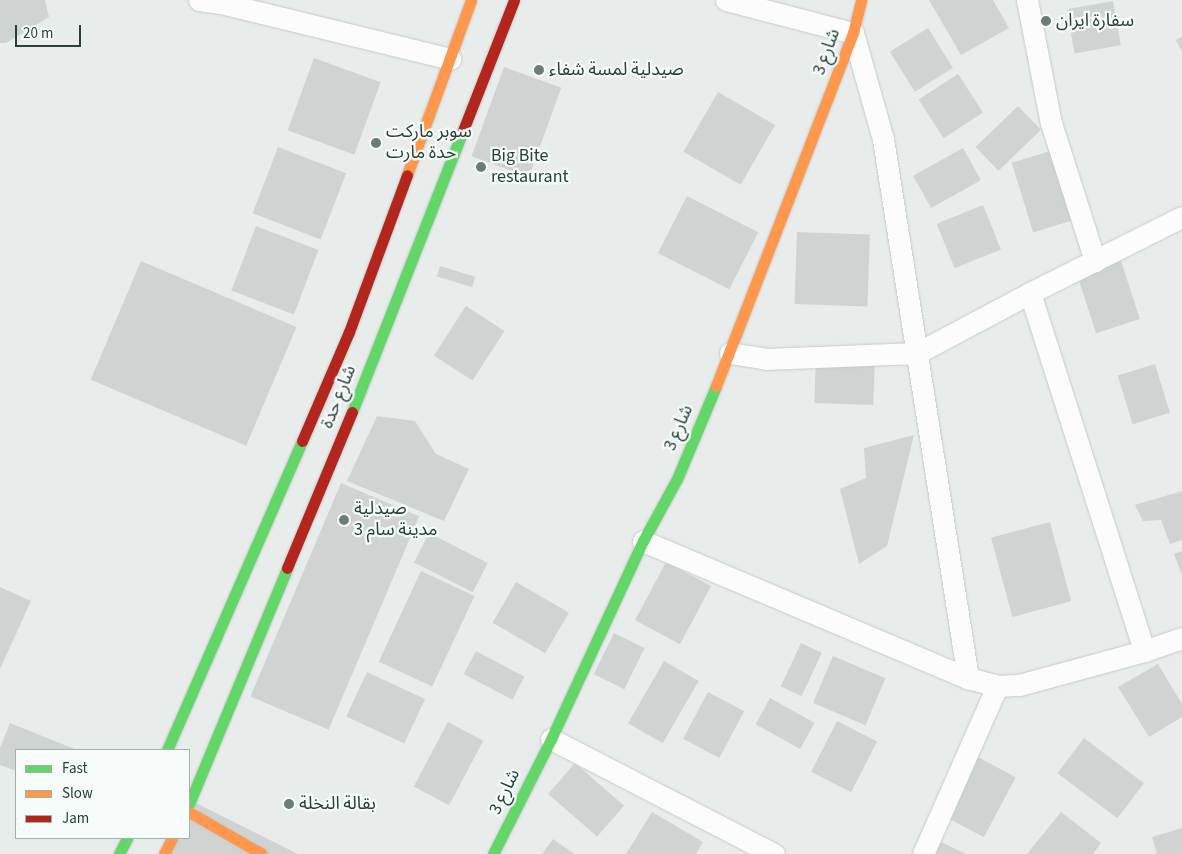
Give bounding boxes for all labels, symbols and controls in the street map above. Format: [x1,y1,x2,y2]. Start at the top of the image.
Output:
place label: سفارة ايران [1056,10,1134,32]
scale bar [18,15,84,47]
marker: سفارة ايران [1040,15,1052,27]
text: 20 m [23,23,53,44]
street label: شارع 3 [809,26,845,78]
place label: صيدلية لمسة شفاء [549,59,684,81]
marker: صيدلية لمسة شفاء [533,64,545,76]
place label: سوبر ماركت حدة مارت [386,122,472,164]
marker: سوبر ماركت حدة مارت [370,137,382,149]
place label: Big Bite restaurant [491,146,569,188]
marker: Big Bite restaurant [475,161,487,173]
street label: شارع حدة [317,362,361,432]
street label: شارع 3 [660,402,698,454]
place label: صيدلية مدينة سام 3 [354,499,438,542]
marker: صيدلية مدينة سام 3 [338,514,350,526]
legend [15,749,190,839]
text: Fast [62,758,88,779]
street label: شارع 3 [485,766,525,818]
text: Slow [62,783,93,804]
place label: بقالة النخلة [299,793,376,815]
marker: بقالة النخلة [283,798,295,810]
text: Jam [62,808,89,829]

